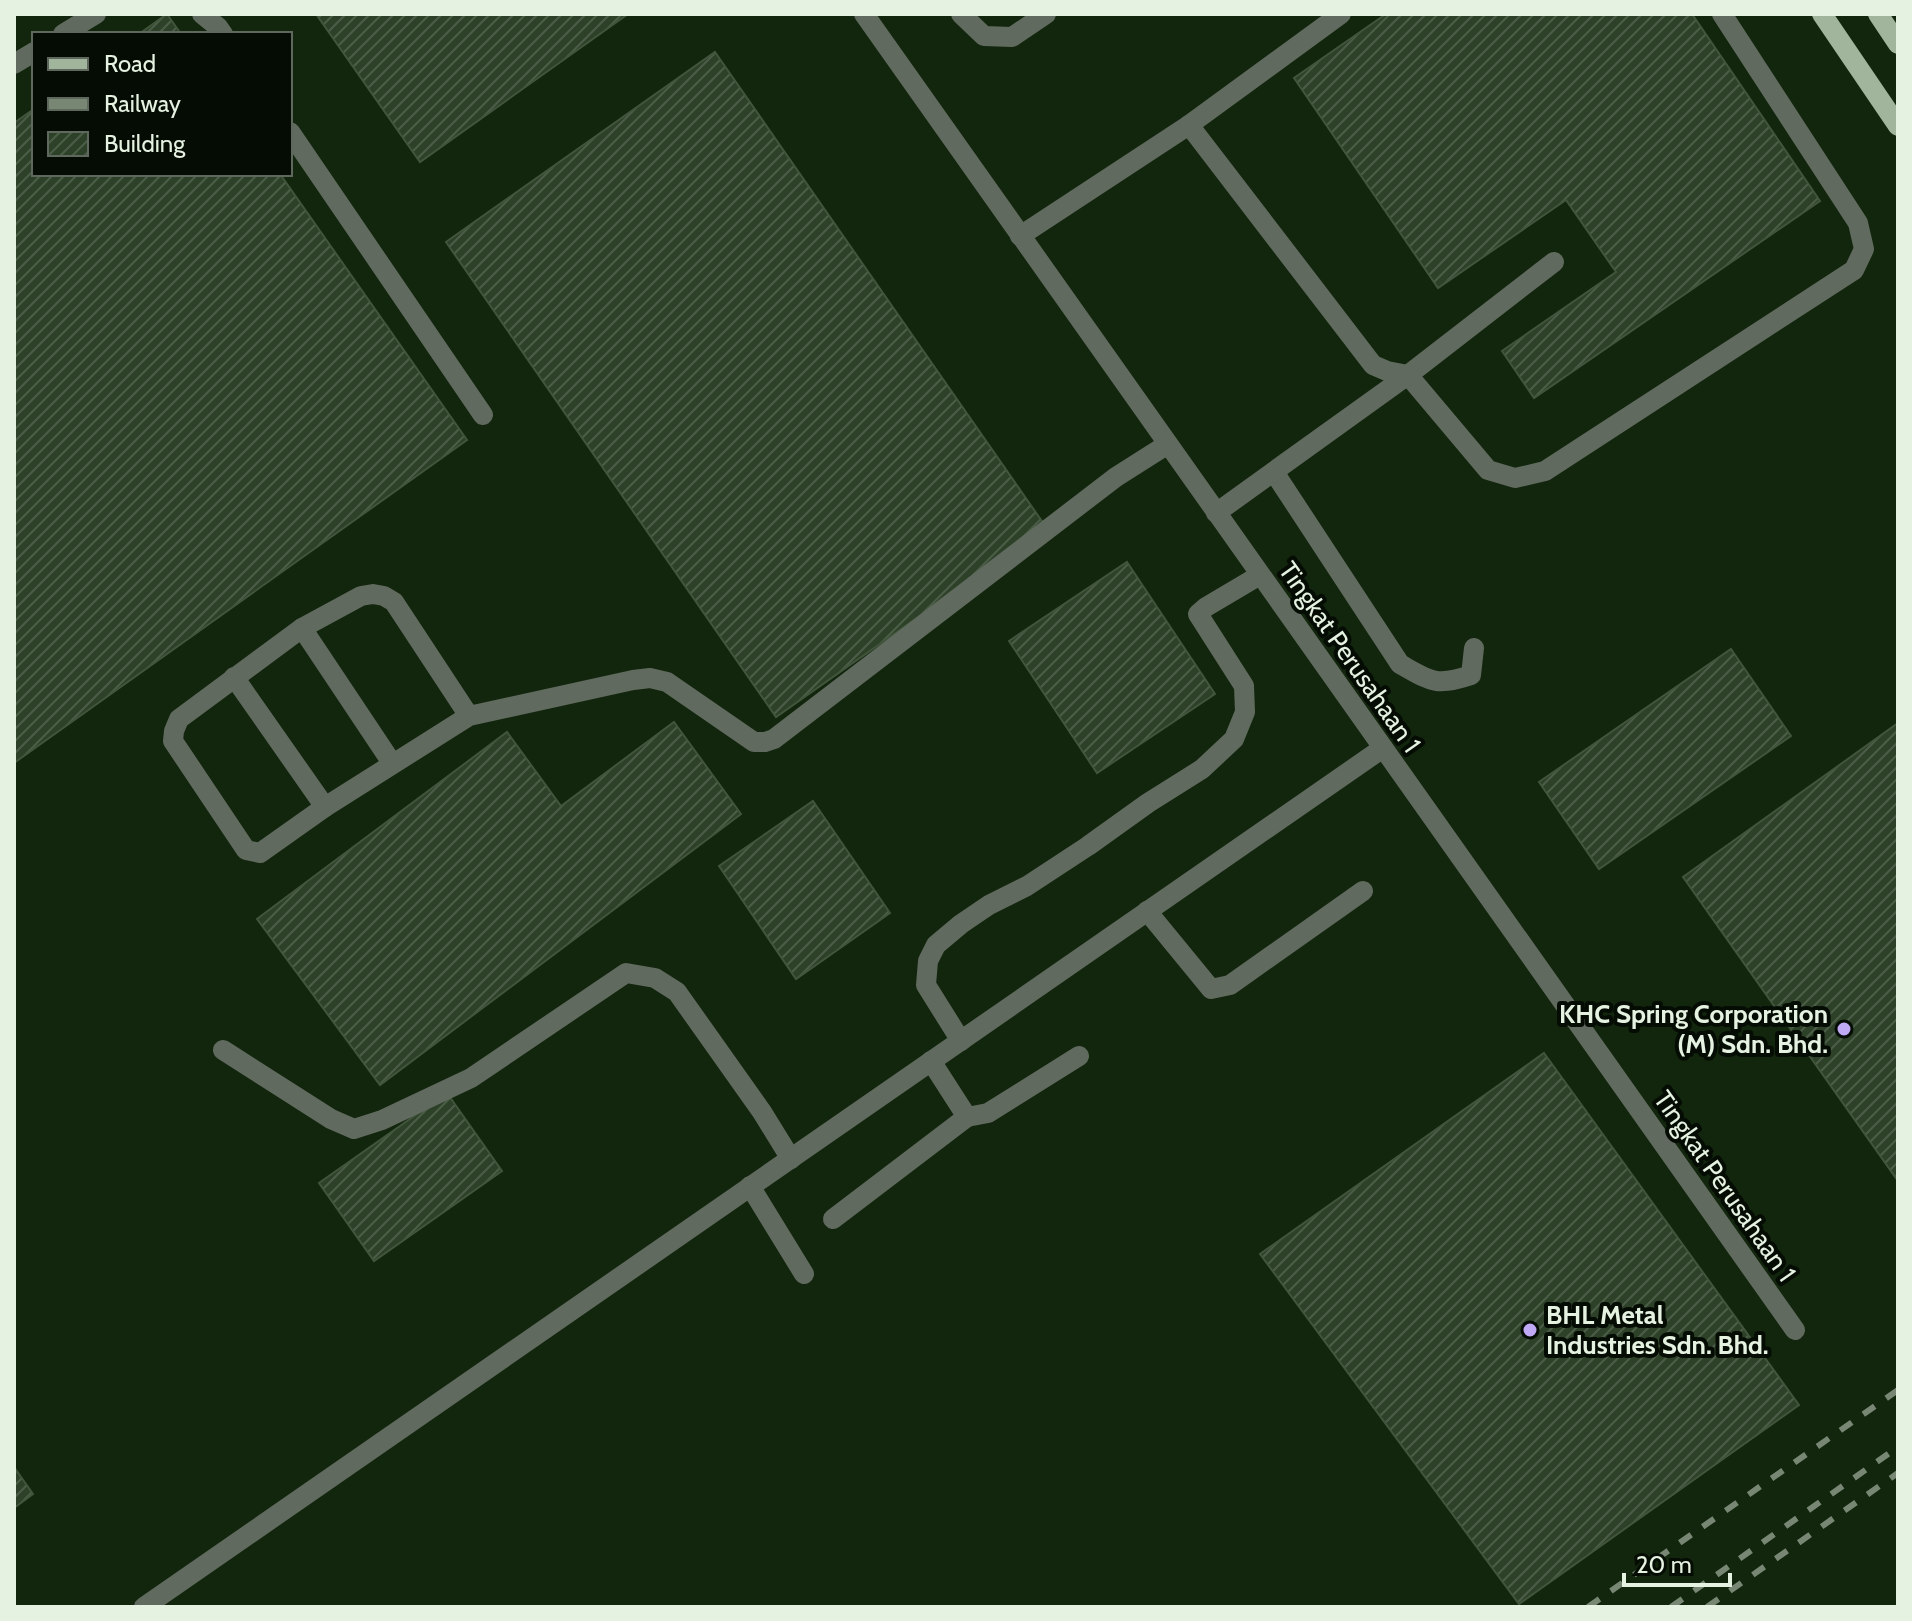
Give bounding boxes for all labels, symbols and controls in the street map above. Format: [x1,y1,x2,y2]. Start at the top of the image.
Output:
legend [32,32,292,176]
text: Road [104,49,156,78]
text: Railway [104,89,181,118]
text: Building [104,129,186,158]
street label: Tingkat Perusahaan 1 [1272,555,1428,759]
place label: KHC Spring Corporation (M) Sdn. Bhd. [1559,998,1828,1060]
marker: KHC Spring Corporation (M) Sdn. Bhd. [1835,1020,1853,1038]
street label: Tingkat Perusahaan 1 [1647,1084,1803,1288]
place label: BHL Metal Industries Sdn. Bhd. [1546,1299,1769,1361]
marker: BHL Metal Industries Sdn. Bhd. [1521,1321,1539,1339]
scale bar [1624,1537,1730,1587]
text: 20 m [1636,1550,1692,1579]

